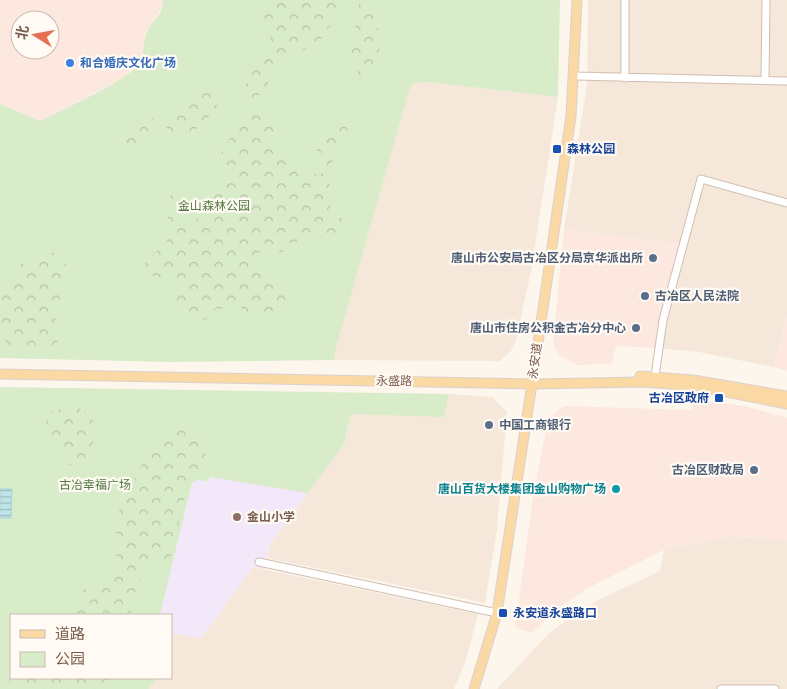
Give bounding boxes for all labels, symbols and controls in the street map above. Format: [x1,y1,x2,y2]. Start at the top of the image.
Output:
north arrow [10,10,60,60]
text: 北 [11,24,32,41]
place label: 和合婚庆文化广场 [80,54,176,71]
marker: 和合婚庆文化广场 [64,57,76,69]
place label: 森林公园 [567,140,615,157]
marker: 森林公园 [551,143,563,155]
park label: 金山森林公园 [178,197,250,214]
place label: 唐山市公安局古冶区分局京华派出所 [451,249,643,266]
marker: 唐山市公安局古冶区分局京华派出所 [647,252,659,264]
place label: 古冶区人民法院 [655,287,739,304]
marker: 古冶区人民法院 [639,290,651,302]
place label: 唐山市住房公积金古冶分中心 [470,319,626,336]
marker: 唐山市住房公积金古冶分中心 [630,322,642,334]
street label: 永安道 [524,342,545,380]
street label: 永盛路 [376,372,412,389]
place label: 古冶区政府 [649,389,709,406]
marker: 古冶区政府 [713,392,725,404]
place label: 中国工商银行 [499,416,571,433]
marker: 中国工商银行 [483,419,495,431]
place label: 古冶区财政局 [672,461,744,478]
marker: 古冶区财政局 [748,464,760,476]
park label: 古冶幸福广场 [59,476,131,493]
place label: 唐山百货大楼集团金山购物广场 [438,480,606,497]
marker: 唐山百货大楼集团金山购物广场 [610,483,622,495]
place label: 金山小学 [247,508,295,525]
marker: 金山小学 [231,511,243,523]
place label: 永安道永盛路口 [513,604,597,621]
marker: 永安道永盛路口 [497,607,509,619]
legend [10,614,172,679]
text: 道路 [55,623,85,644]
text: 公园 [55,648,85,669]

